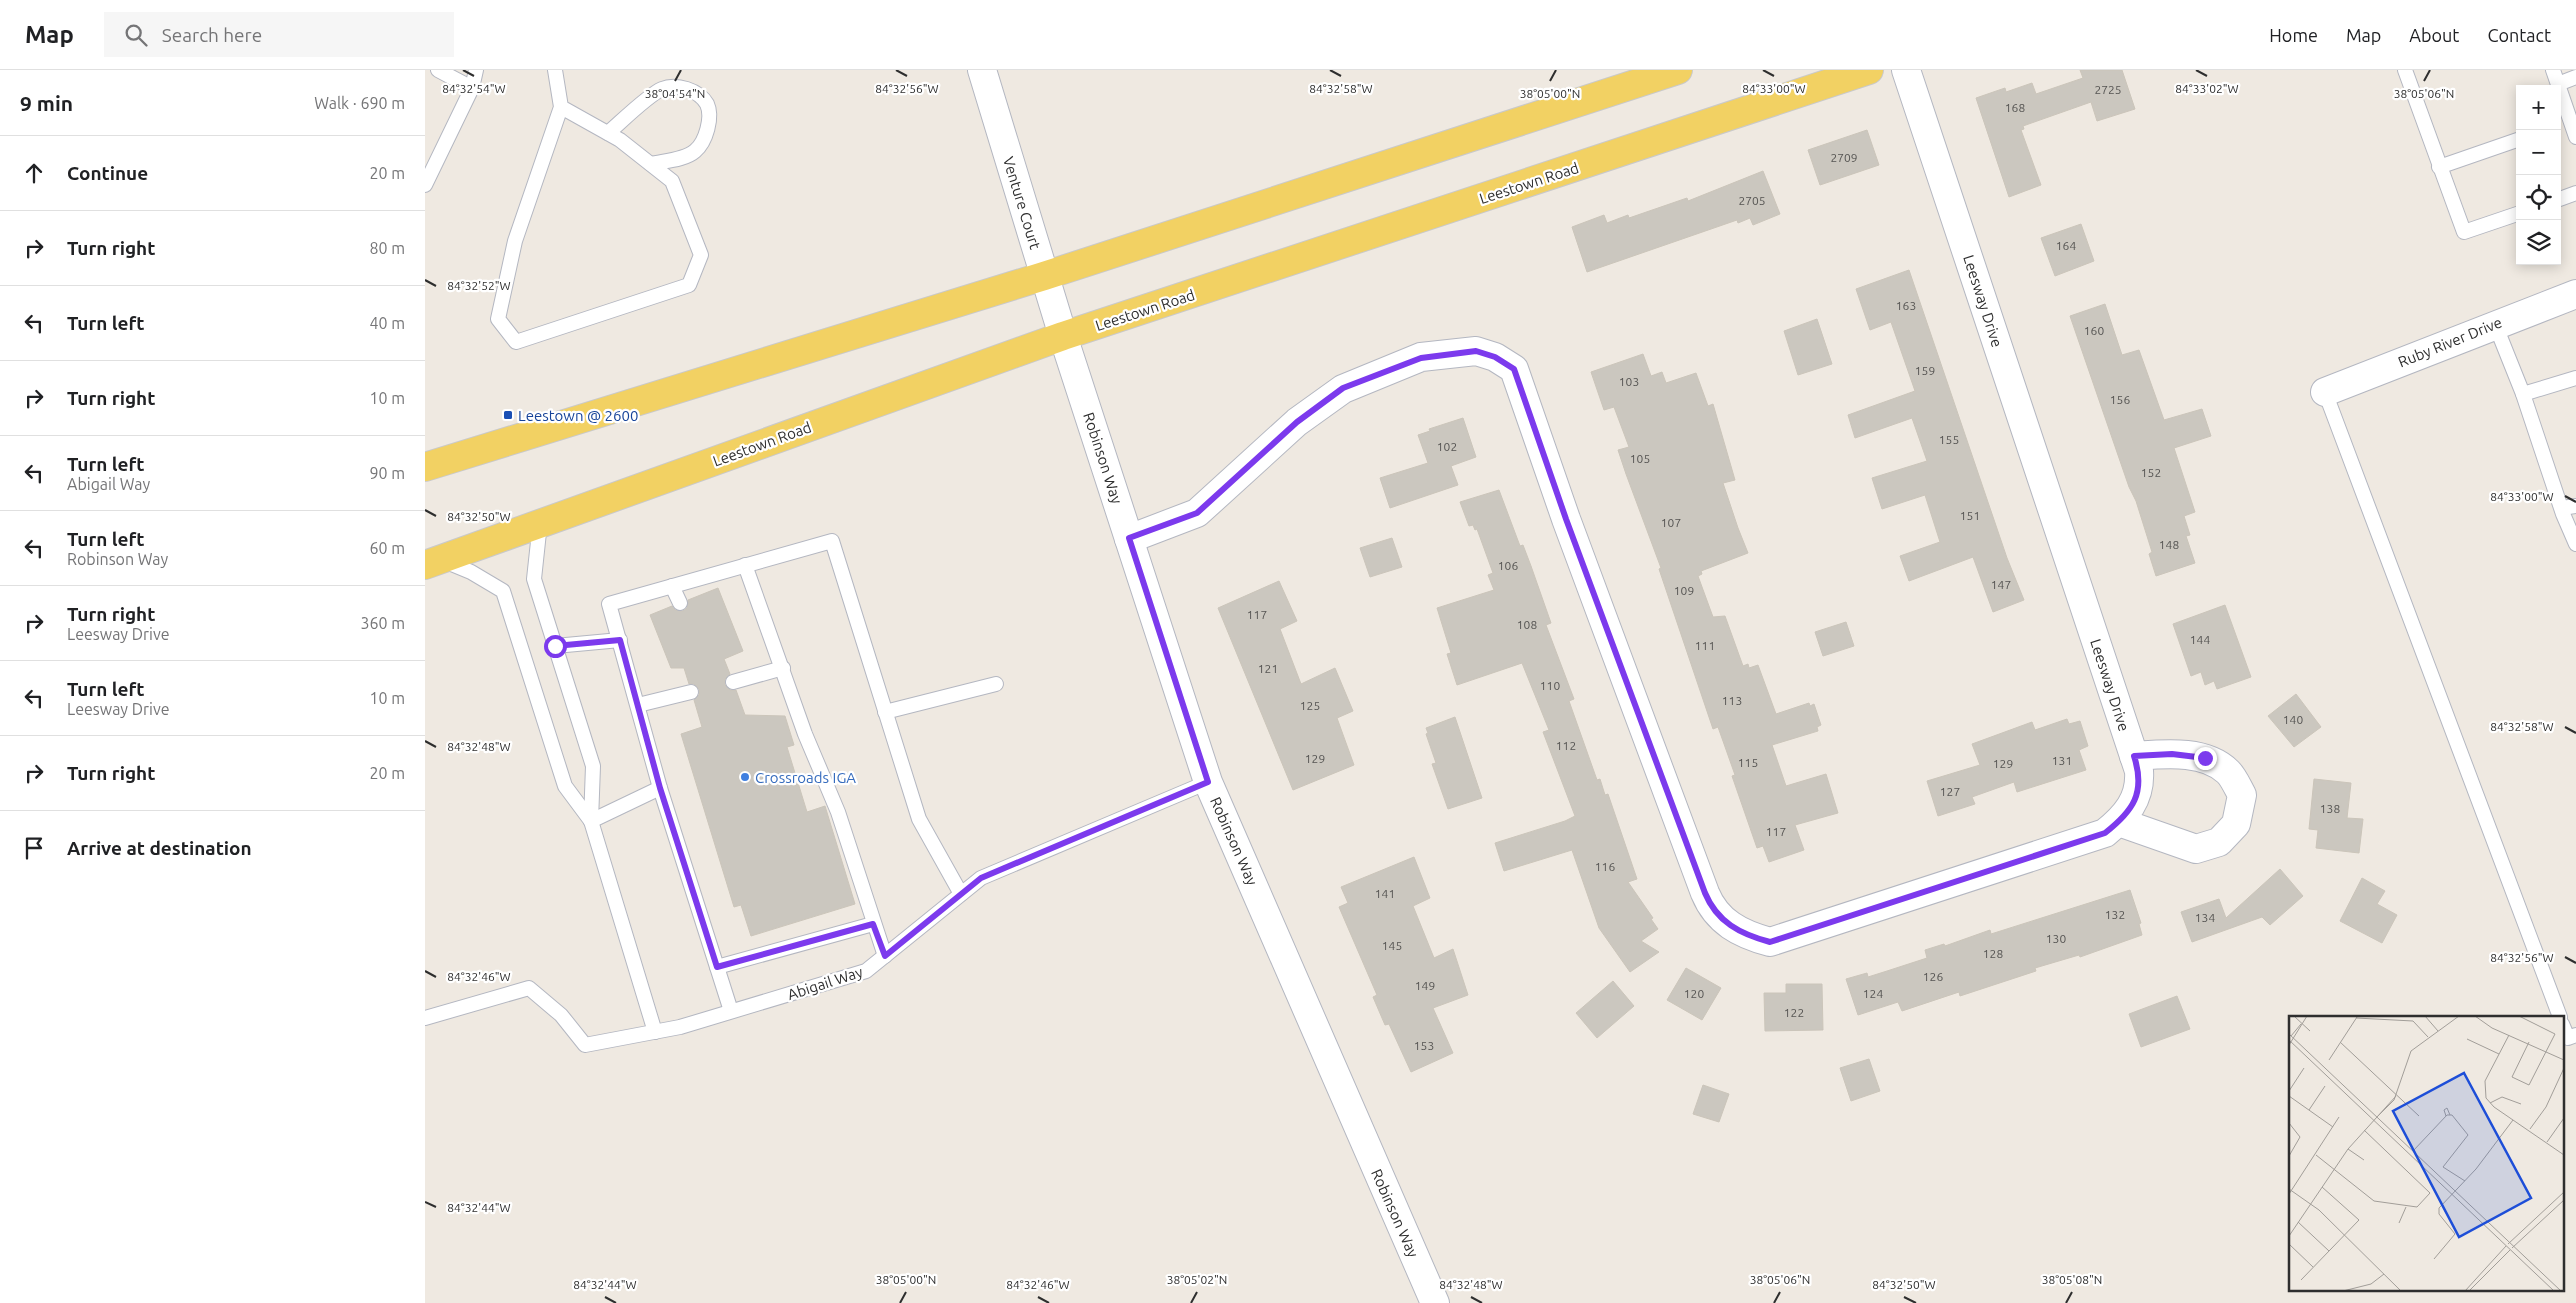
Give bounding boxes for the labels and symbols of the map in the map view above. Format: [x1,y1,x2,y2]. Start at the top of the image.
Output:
text: 84°32'54"W [442,82,506,95]
text: 84°32'56"W [875,82,939,95]
text: 84°32'58"W [1309,82,1373,95]
text: 84°33'00"W [1742,82,1806,95]
text: 84°33'02"W [2175,82,2239,95]
house number: 2725 [2094,83,2122,96]
text: 38°04'54"N [645,87,705,100]
text: 38°05'00"N [1520,87,1580,100]
text: 38°05'06"N [2394,87,2454,100]
house number: 168 [2005,101,2025,114]
house number: 2709 [1830,151,1858,164]
street label: Venture Court [1000,155,1044,251]
street label: Leestown Road [1477,159,1581,207]
house number: 2705 [1738,194,1766,207]
house number: 164 [2056,239,2076,252]
street label: Leesway Drive [1960,253,2006,349]
text: 84°32'52"W [447,279,511,292]
street label: Leestown Road [1093,286,1197,334]
house number: 163 [1896,299,1916,312]
street label: Ruby River Drive [2396,313,2504,371]
house number: 160 [2084,324,2104,337]
house number: 159 [1915,364,1935,377]
house number: 103 [1619,375,1639,388]
house number: 156 [2110,393,2130,406]
place label: Leestown @ 2600 [518,407,638,424]
marker: Leestown @ 2600 [502,409,514,421]
street label: Robinson Way [1080,410,1126,506]
street label: Leestown Road [710,418,814,470]
house number: 155 [1939,433,1959,446]
house number: 102 [1437,440,1457,453]
house number: 105 [1630,452,1650,465]
house number: 152 [2141,466,2161,479]
text: 84°33'00"W [2490,490,2554,503]
house number: 151 [1960,509,1980,522]
text: 84°32'50"W [447,510,511,523]
house number: 107 [1661,516,1681,529]
house number: 148 [2159,538,2179,551]
house number: 106 [1498,559,1518,572]
house number: 147 [1991,578,2011,591]
house number: 109 [1674,584,1694,597]
house number: 117 [1247,608,1267,621]
house number: 108 [1517,618,1537,631]
house number: 144 [2190,633,2210,646]
route start [544,635,567,658]
street label: Leesway Drive [2087,637,2133,733]
house number: 111 [1695,639,1715,652]
house number: 121 [1258,662,1278,675]
house number: 110 [1540,679,1560,692]
house number: 113 [1722,694,1742,707]
house number: 125 [1300,699,1320,712]
house number: 140 [2283,713,2303,726]
text: 84°32'58"W [2490,720,2554,733]
house number: 112 [1556,739,1576,752]
text: 84°32'48"W [447,740,511,753]
route end [2194,747,2217,770]
house number: 129 [1305,752,1325,765]
house number: 131 [2052,754,2072,767]
house number: 115 [1738,756,1758,769]
house number: 129 [1993,757,2013,770]
place label: Crossroads IGA [755,769,856,786]
marker: Crossroads IGA [739,771,751,783]
house number: 127 [1940,785,1960,798]
street label: Robinson Way [1207,794,1261,888]
house number: 138 [2320,802,2340,815]
house number: 117 [1766,825,1786,838]
house number: 116 [1595,860,1615,873]
house number: 141 [1375,887,1395,900]
house number: 132 [2105,908,2125,921]
house number: 134 [2195,911,2215,924]
house number: 130 [2046,932,2066,945]
house number: 145 [1382,939,1402,952]
house number: 128 [1983,947,2003,960]
text: 84°32'56"W [2490,951,2554,964]
street label: Abigail Way [785,963,865,1003]
text: 84°32'46"W [447,970,511,983]
house number: 126 [1923,970,1943,983]
house number: 149 [1415,979,1435,992]
house number: 120 [1684,987,1704,1000]
house number: 124 [1863,987,1883,1000]
house number: 122 [1784,1006,1804,1019]
inset map [2289,1016,2563,1290]
house number: 153 [1414,1039,1434,1052]
street label: Robinson Way [1368,1166,1422,1260]
text: 84°32'44"W [447,1201,511,1214]
text: 38°05'00"N [876,1273,936,1286]
text: 38°05'02"N [1167,1273,1227,1286]
text: 38°05'06"N [1750,1273,1810,1286]
text: 38°05'08"N [2042,1273,2102,1286]
text: 84°32'44"W [573,1278,637,1291]
text: 84°32'46"W [1006,1278,1070,1291]
text: 84°32'48"W [1439,1278,1503,1291]
text: 84°32'50"W [1872,1278,1936,1291]

